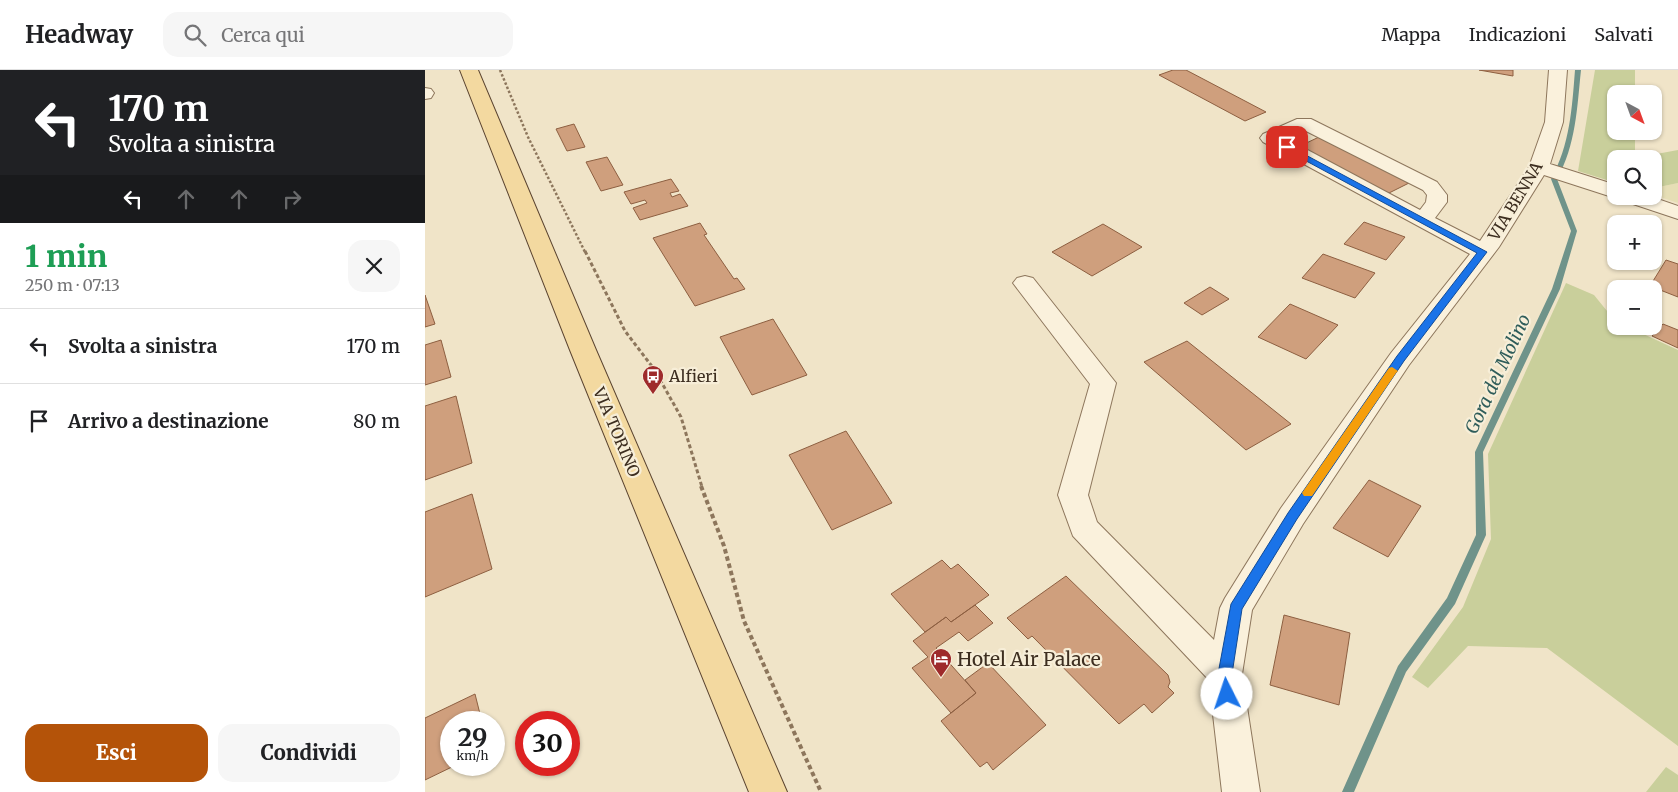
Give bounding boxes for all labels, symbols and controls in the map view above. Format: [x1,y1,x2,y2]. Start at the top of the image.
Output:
search box [163,12,513,57]
text: Headway [25,19,133,50]
icon: search [181,21,209,49]
text: Cerca qui [221,23,305,47]
text: Mappa [1381,23,1441,46]
text: Indicazioni [1469,23,1566,46]
text: Salvati [1594,23,1653,46]
north arrow [1607,85,1663,140]
map controls [1607,85,1662,335]
text: 170 m [108,87,209,131]
icon: left [25,90,90,155]
pin [1266,126,1308,168]
text: Svolta a sinistra [108,130,275,158]
icon: arrive [1273,133,1301,161]
button: search [1607,150,1662,205]
street label: VIA BENNA [1483,157,1547,245]
icon: left [119,185,147,213]
icon: ahead [172,185,200,213]
icon: ahead [225,185,253,213]
icon: right [278,185,306,213]
button: + [1607,215,1662,270]
text: 1 min [25,237,107,275]
button: close [348,240,400,292]
text: 250 m · 07:13 [25,275,120,295]
button: − [1607,280,1662,335]
water label: Gora del Molino [1460,310,1535,437]
icon: left [25,332,53,360]
text: Svolta a sinistra [68,334,217,358]
text: 170 m [347,334,400,358]
bus stop icon: Alfieri [641,364,665,395]
place label: Alfieri [668,366,718,386]
street label: VIA TORINO [589,383,645,480]
icon: arrive [25,407,53,435]
text: Arrivo a destinazione [68,409,268,433]
text: 80 m [353,409,400,433]
hotel icon: Hotel Air Palace [929,647,953,678]
place label: Hotel Air Palace [957,647,1101,671]
position arrow [1200,667,1252,719]
speed limit sign: 30 [515,711,580,776]
text: 29 [458,721,487,753]
button: Esci [25,724,208,782]
button: Condividi [218,724,400,782]
text: km/h [457,748,488,763]

